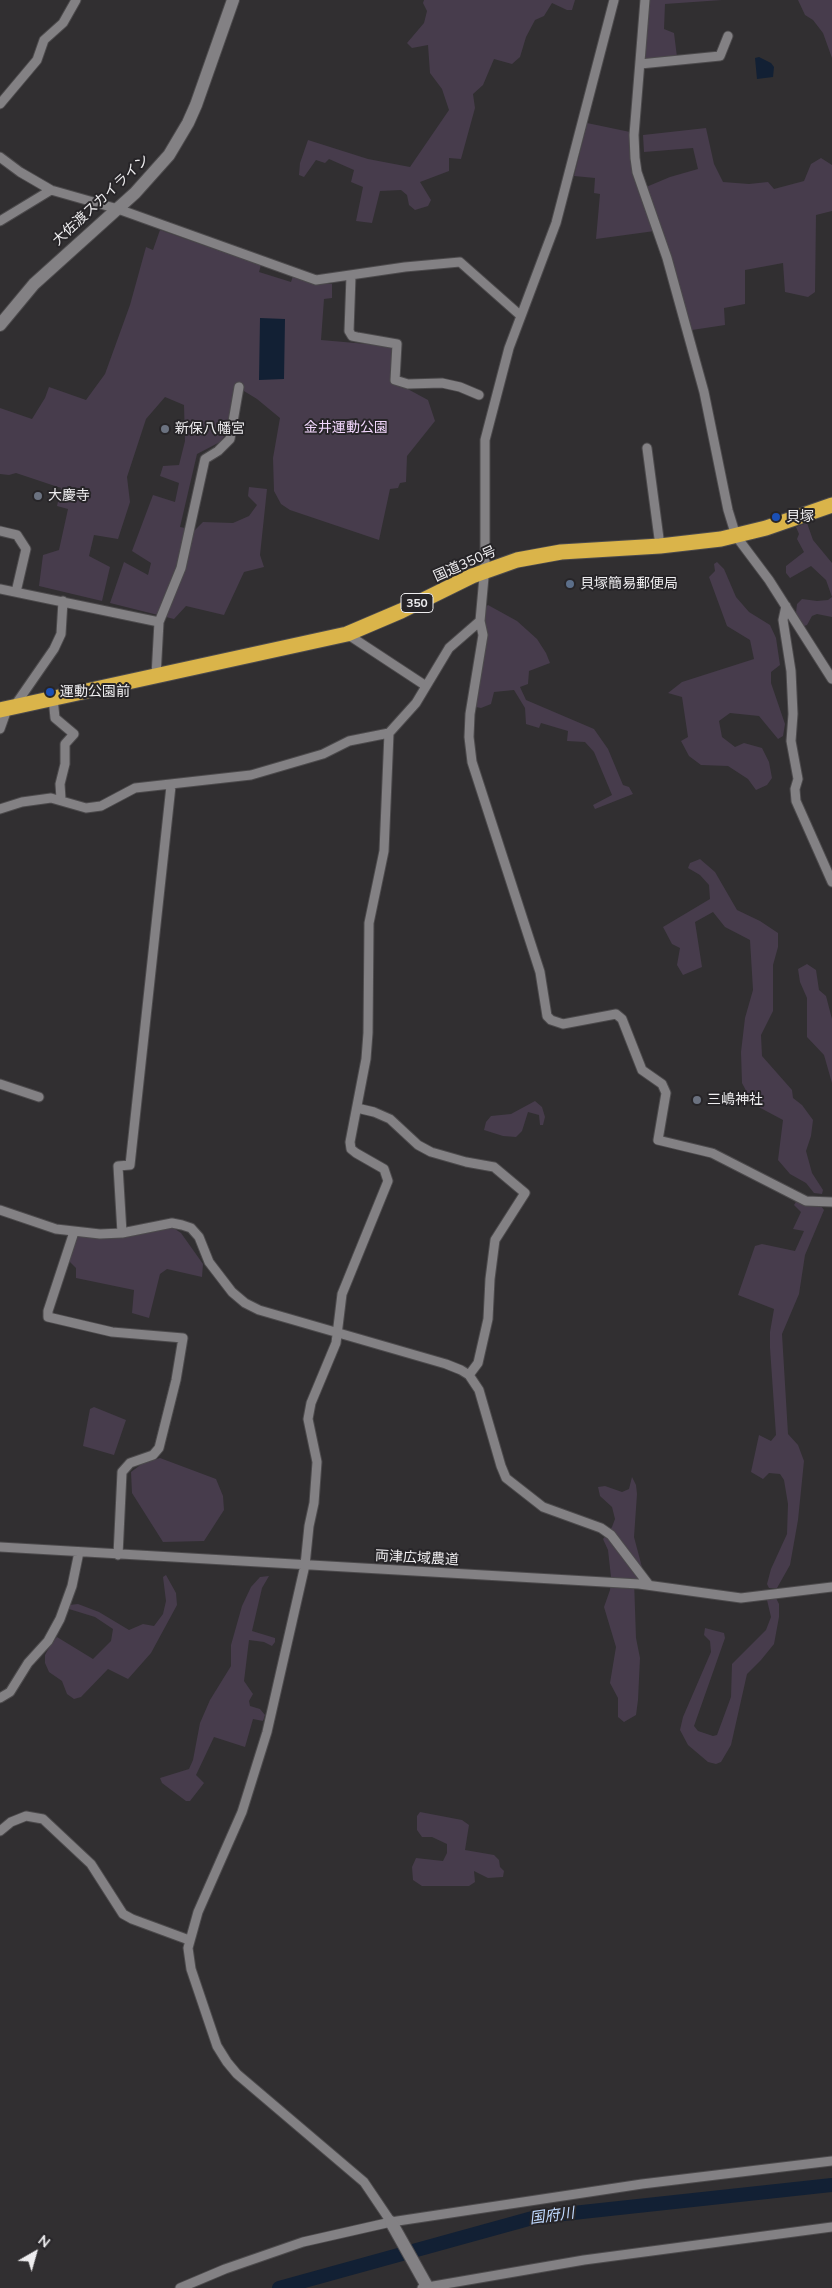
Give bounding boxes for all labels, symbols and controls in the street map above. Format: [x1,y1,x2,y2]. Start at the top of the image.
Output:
street label: 大佐渡スカイライン [49,151,153,249]
park label: 金井運動公園 [304,420,388,436]
place label: 新保八幡宮 [175,421,245,437]
marker: 新保八幡宮 [159,423,171,435]
place label: 大慶寺 [48,488,90,504]
marker: 大慶寺 [32,490,44,502]
place label: 貝塚 [786,509,814,525]
marker: 貝塚 [770,511,782,523]
street label: 国道350号 [431,543,499,585]
place label: 貝塚簡易郵便局 [580,576,678,592]
marker: 貝塚簡易郵便局 [564,578,576,590]
road number: 350 [401,594,433,612]
place label: 運動公園前 [60,684,130,700]
marker: 運動公園前 [44,686,56,698]
place label: 三嶋神社 [707,1092,763,1108]
marker: 三嶋神社 [691,1094,703,1106]
street label: 両津広域農道 [375,1547,459,1569]
water label: 国府川 [528,2204,576,2228]
north arrow [10,2228,60,2278]
text: N [35,2231,54,2252]

